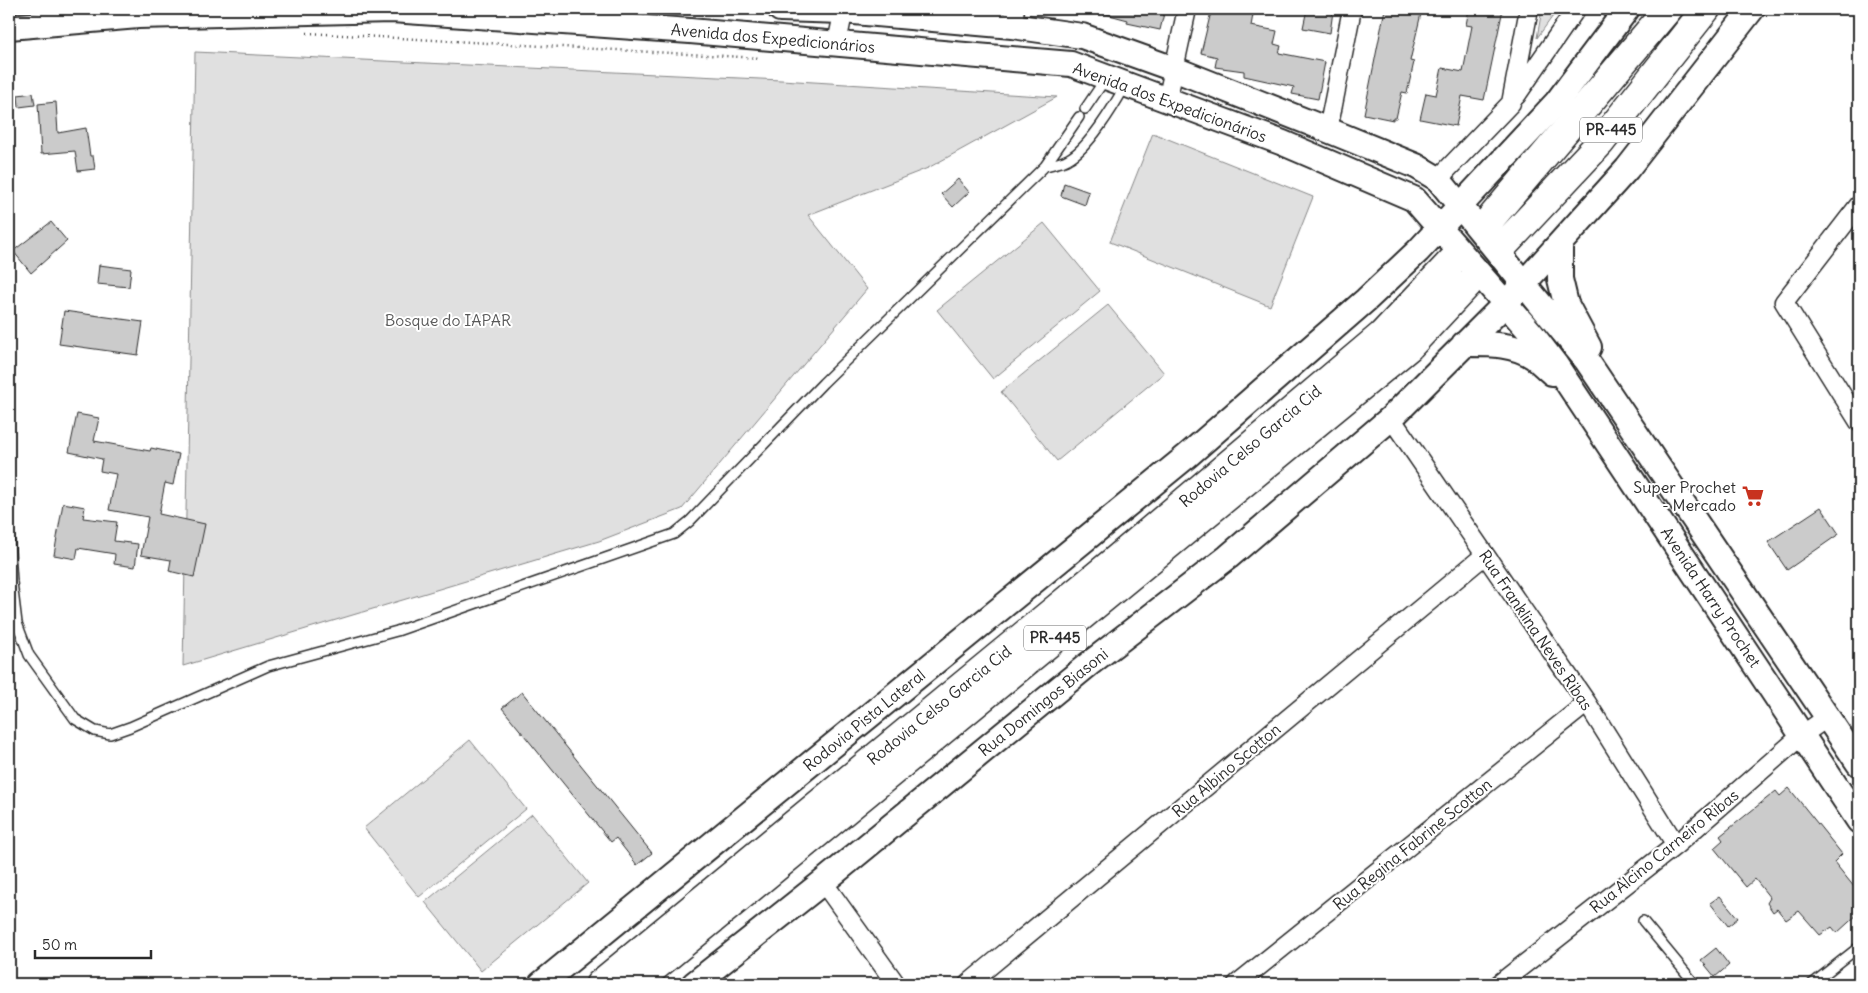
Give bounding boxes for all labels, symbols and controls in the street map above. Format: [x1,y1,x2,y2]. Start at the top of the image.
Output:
street label: Avenida dos Expedicionários [670,19,876,57]
street label: Avenida dos Expedicionários [1070,58,1270,146]
road number: PR-445 [1580,118,1642,142]
park label: Bosque do IAPAR [385,310,511,330]
street label: Rodovia Celso Garcia Cid [1175,381,1325,511]
place label: Super Prochet - Mercado [1633,477,1737,515]
supermarket icon: Super Prochet - Mercado [1740,483,1766,509]
street label: Avenida Harry Prochet [1657,523,1766,671]
street label: Rua Franklina Neves Ribas [1475,546,1597,714]
road number: PR-445 [1024,626,1086,650]
street label: Rodovia Celso Garcia Cid [863,641,1015,769]
street label: Rua Domingos Biasoni [974,644,1112,760]
street label: Rodovia Pista Lateral [799,665,929,775]
street label: Rua Albino Scotton [1168,719,1284,821]
street label: Rua Regina Fabrine Scotton [1329,774,1495,914]
street label: Rua Alcino Carneiro Ribas [1586,785,1742,917]
scale bar [35,928,151,960]
text: 50 m [42,935,77,954]

